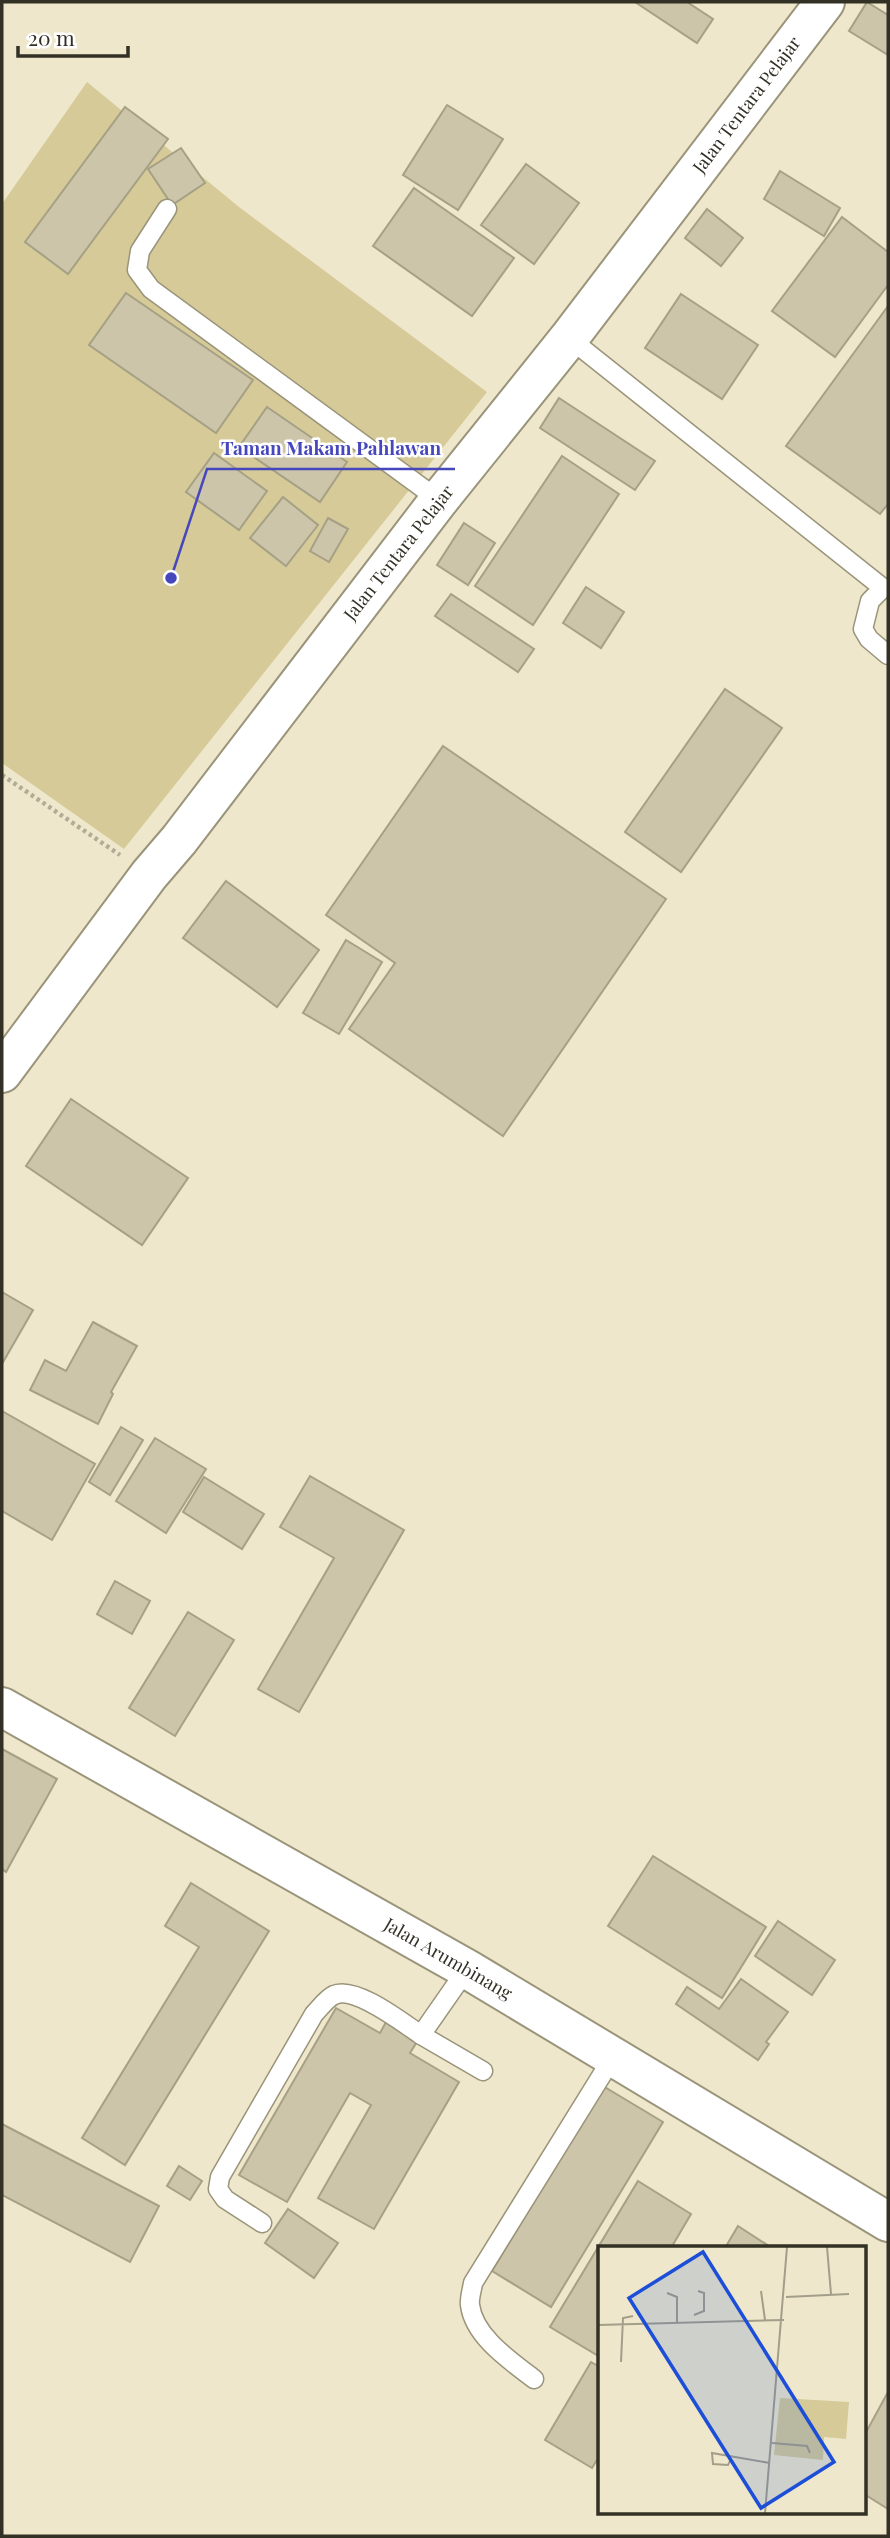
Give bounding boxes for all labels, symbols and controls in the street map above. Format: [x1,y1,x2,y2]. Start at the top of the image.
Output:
scale bar [18,14,128,58]
text: 20 m [28,23,75,51]
street label: Jalan Tentara Pelajar [686,31,806,179]
callout: Taman Makam Pahlawan [207,429,455,469]
text: Taman Makam Pahlawan [221,434,441,460]
street label: Jalan Tentara Pelajar [337,480,459,626]
street label: Jalan Arumbinang [379,1911,517,2005]
inset map [598,2246,866,2514]

